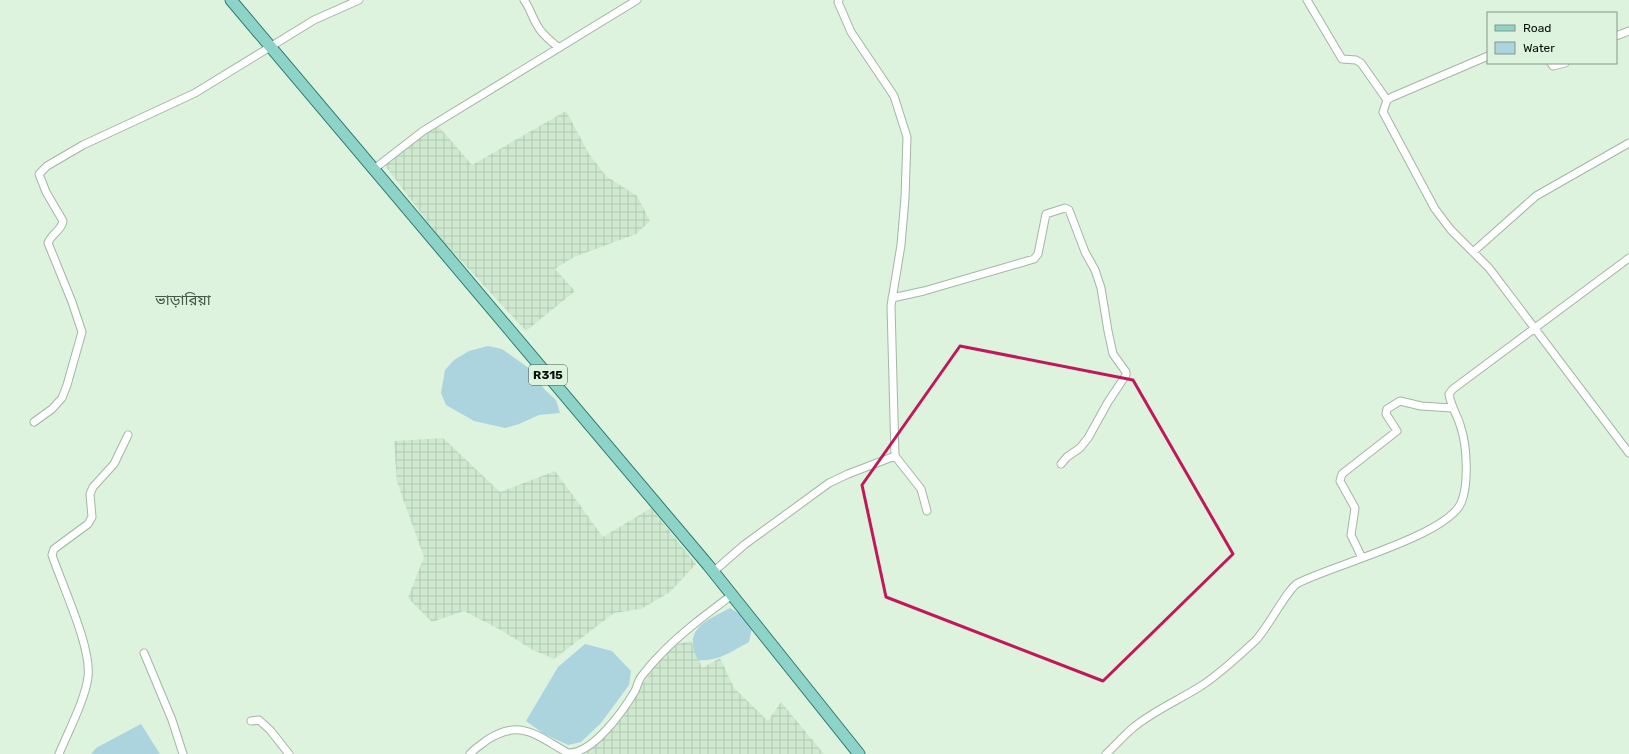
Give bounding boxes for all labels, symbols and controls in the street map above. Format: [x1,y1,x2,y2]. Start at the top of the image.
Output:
legend [1487,12,1617,64]
text: Road [1523,21,1551,35]
text: Water [1523,41,1555,55]
district label: ভাড়ারিয়া [154,291,212,309]
road number: R315 [529,365,567,385]

